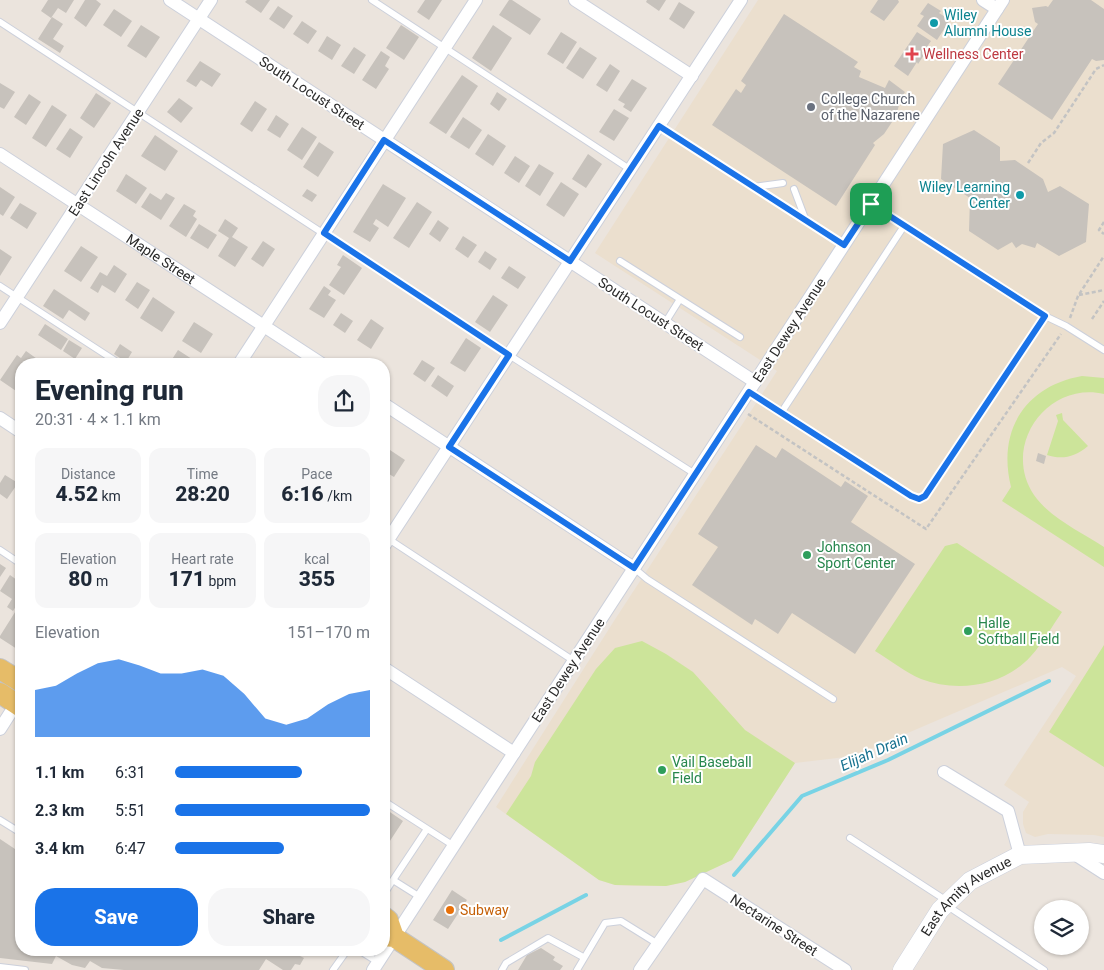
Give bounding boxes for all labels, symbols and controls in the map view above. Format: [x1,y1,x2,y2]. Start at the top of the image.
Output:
place label: Wiley Alumni House [944,7,1031,39]
marker: Wiley Alumni House [928,17,940,29]
place label: Wellness Center [923,46,1024,62]
marker: Wellness Center [905,47,919,61]
street label: South Locust Street [256,53,368,133]
place label: College Church of the Nazarene [821,91,920,123]
marker: College Church of the Nazarene [805,101,817,113]
street label: East Lincoln Avenue [65,105,147,219]
place label: Wiley Learning Center [919,179,1010,211]
pin [850,183,892,225]
marker: Wiley Learning Center [1014,189,1026,201]
icon: arrive [857,190,885,218]
street label: Maple Street [123,231,199,287]
street label: South Locust Street [595,274,707,354]
street label: East Dewey Avenue [749,275,829,385]
text: Evening run [35,374,184,407]
button: share [318,375,370,427]
text: 20:31 · 4 × 1.1 km [35,410,161,429]
text: Distance [61,466,115,482]
text: Time [187,466,218,482]
text: Pace [301,466,332,482]
text: 4.52 [55,482,98,506]
text: 28:20 [175,482,230,506]
text: 6:16 [281,482,324,506]
text: km [98,488,121,504]
text: /km [324,488,352,504]
place label: Johnson Sport Center [817,539,896,571]
marker: Johnson Sport Center [801,549,813,561]
text: Elevation [60,551,117,567]
text: Heart rate [171,551,234,567]
text: kcal [304,551,329,567]
text: 80 [68,567,92,591]
text: 171 [169,567,205,591]
text: 355 [299,567,335,591]
text: m [92,573,108,589]
text: bpm [205,573,236,589]
street label: East Dewey Avenue [528,615,608,725]
place label: Halle Softball Field [978,615,1059,647]
text: Elevation [35,623,100,642]
text: 151–170 m [288,623,370,642]
marker: Halle Softball Field [962,625,974,637]
water label: Elijah Drain [837,729,911,775]
place label: Vail Baseball Field [672,754,752,786]
text: 1.1 km [35,763,84,782]
text: 6:31 [115,763,146,782]
marker: Vail Baseball Field [656,764,668,776]
text: 2.3 km [35,801,84,820]
text: 5:51 [115,801,146,820]
text: 3.4 km [35,839,84,858]
text: 6:47 [115,839,146,858]
street label: East Amity Avenue [918,853,1014,939]
button: Save [35,888,198,946]
button: Share [208,888,370,946]
street label: Nectarine Street [727,891,821,959]
map controls [1034,900,1089,955]
button: layers [1034,900,1089,955]
place label: Subway [460,902,509,918]
marker: Subway [444,904,456,916]

